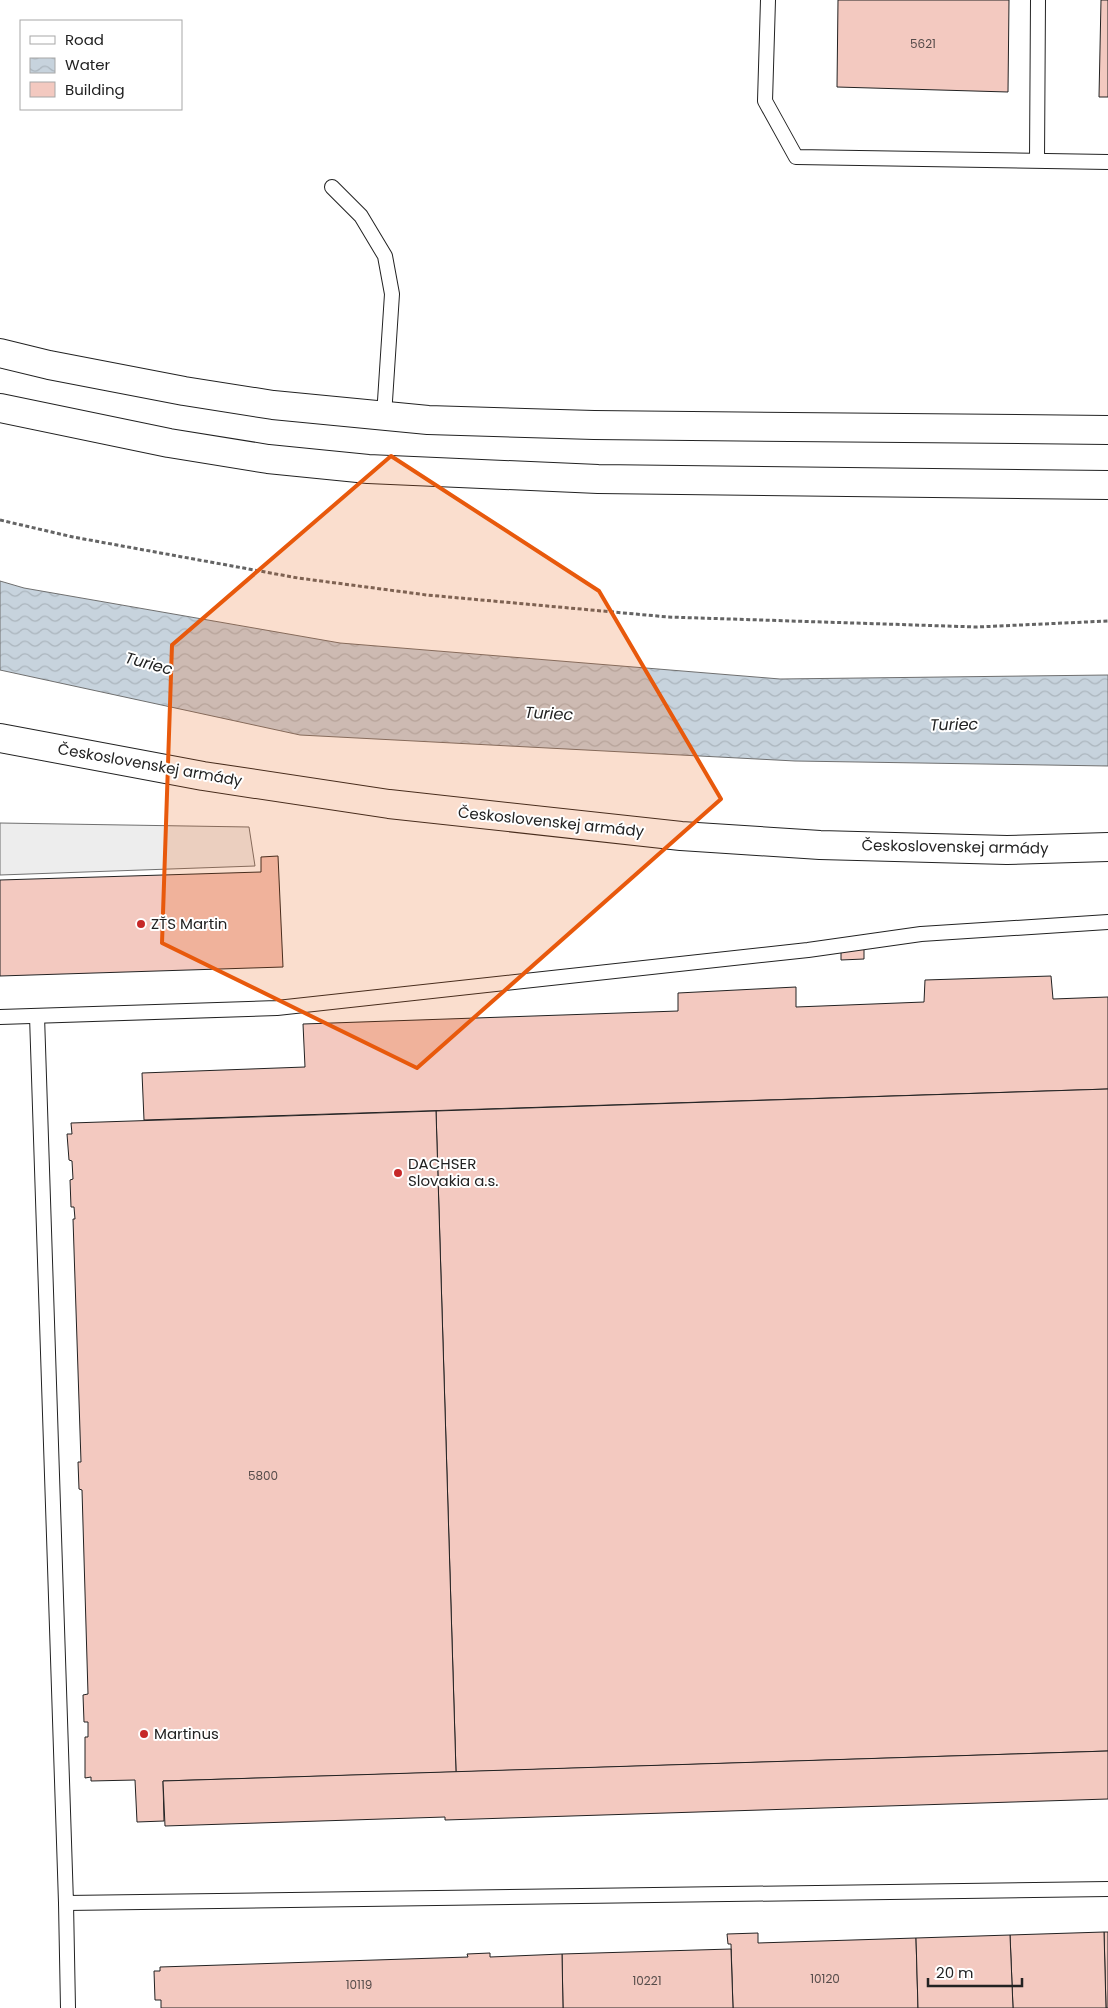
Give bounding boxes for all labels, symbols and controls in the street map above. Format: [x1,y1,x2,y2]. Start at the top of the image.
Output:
legend [20,20,182,110]
text: Road [65,29,104,50]
house number: 5621 [910,35,936,52]
text: Water [65,54,111,75]
text: Building [65,79,125,100]
water label: Turiec [123,646,176,681]
water label: Turiec [524,701,574,726]
water label: Turiec [930,713,979,736]
street label: Československej armády [56,738,245,791]
street label: Československej armády [457,801,646,842]
street label: Československej armády [861,834,1049,859]
place label: ZŤS Martin [151,913,227,934]
marker: ZŤS Martin [135,918,147,930]
place label: DACHSER Slovakia a.s. [408,1153,498,1191]
marker: DACHSER Slovakia a.s. [392,1167,404,1179]
house number: 5800 [248,1467,278,1484]
place label: Martinus [154,1723,219,1744]
marker: Martinus [138,1728,150,1740]
scale bar [928,1956,1022,1988]
text: 20 m [936,1962,974,1983]
house number: 10120 [810,1970,840,1987]
house number: 10221 [632,1972,662,1989]
house number: 10119 [346,1976,372,1993]

